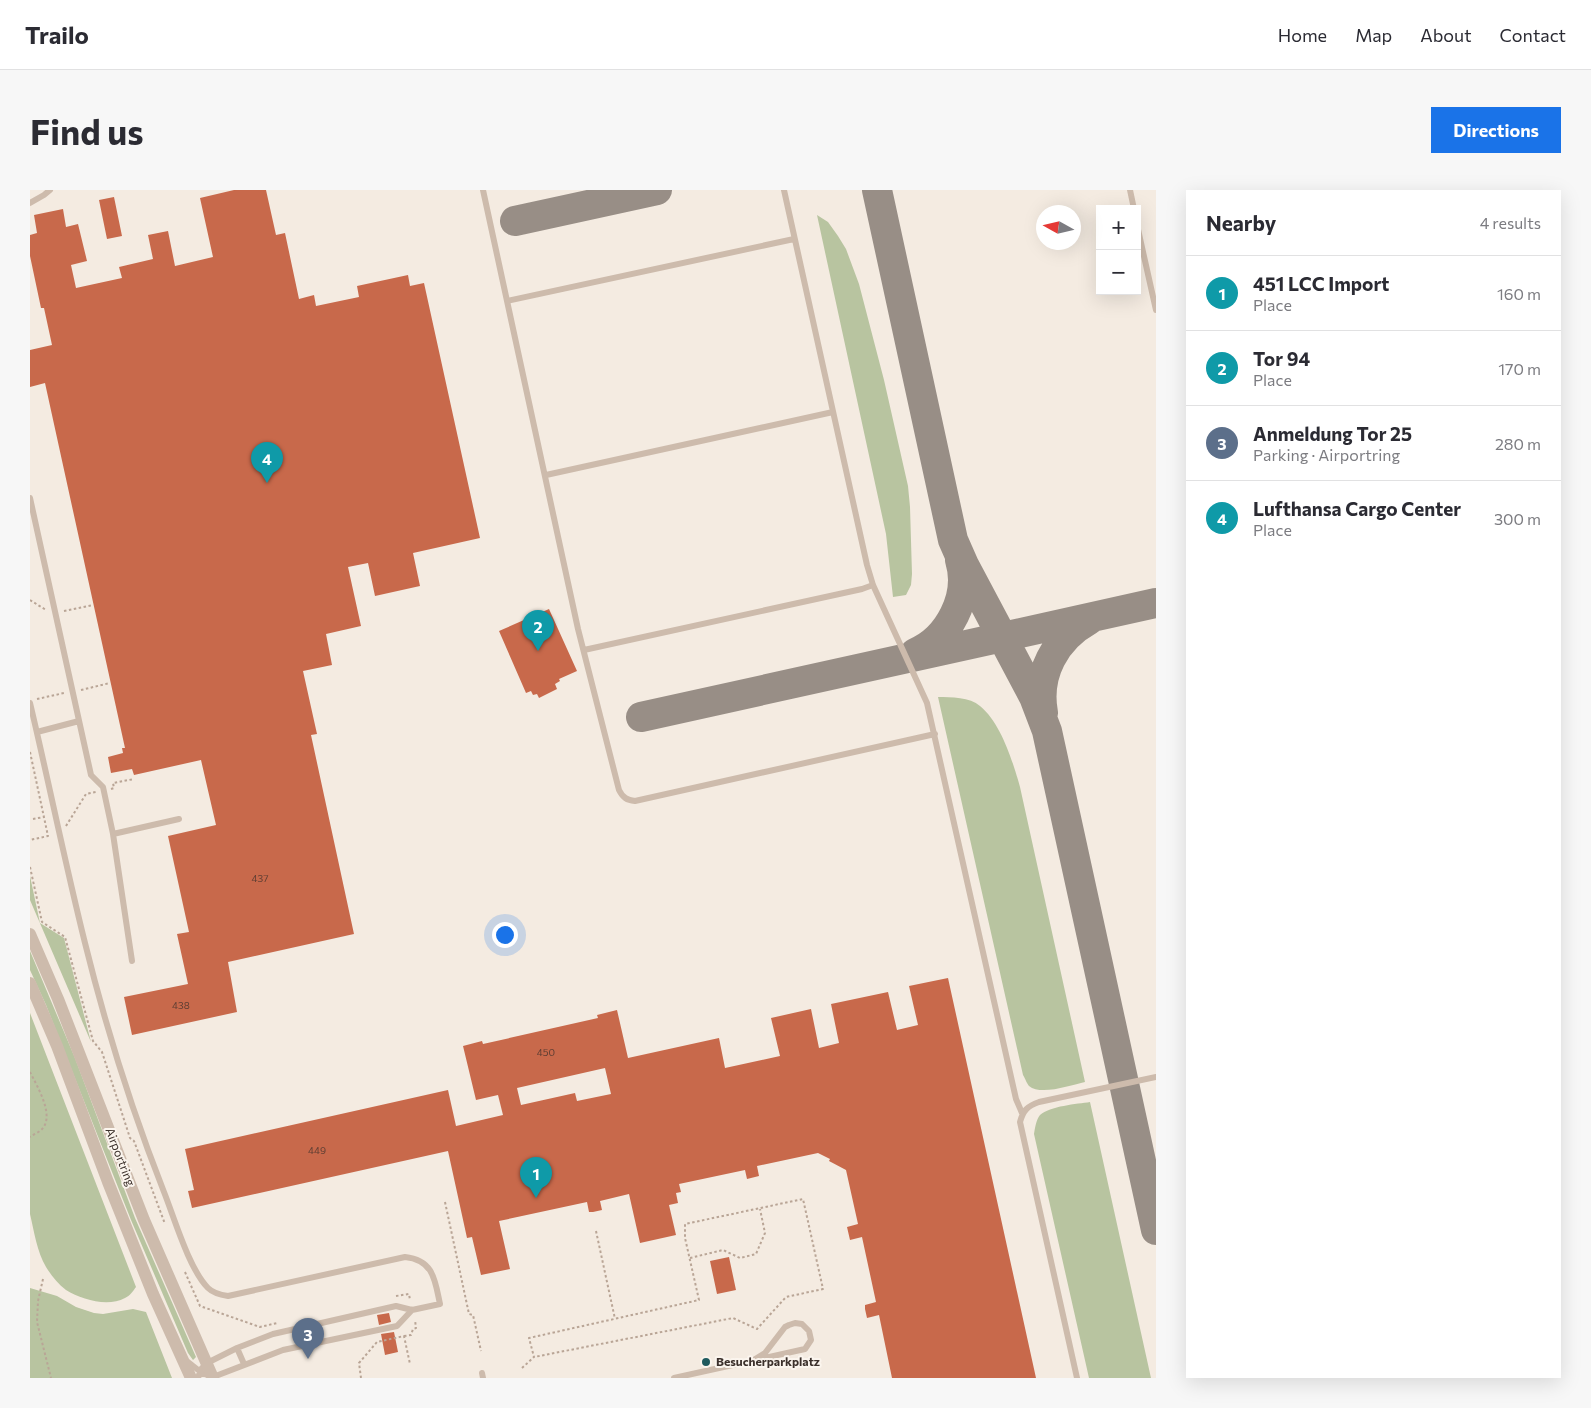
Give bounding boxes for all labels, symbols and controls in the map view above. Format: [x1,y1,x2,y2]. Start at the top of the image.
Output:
text: Trailo [25,20,89,49]
text: Home [1278,24,1327,46]
text: Map [1355,24,1392,46]
text: About [1420,24,1472,46]
text: Contact [1500,24,1566,46]
button: Directions [1431,107,1561,153]
text: Find us [30,109,144,152]
north arrow [1036,205,1081,250]
map controls [1096,205,1141,295]
button: + [1096,205,1141,250]
text: Nearby [1206,210,1276,235]
text: 4 results [1480,213,1541,232]
button: − [1096,250,1141,295]
text: 451 LCC Import [1253,272,1389,295]
text: 1 [1218,284,1226,303]
text: 160 m [1497,284,1541,303]
text: Place [1253,295,1292,314]
text: Tor 94 [1253,347,1310,370]
text: 2 [1217,359,1227,378]
text: 170 m [1498,359,1541,378]
text: Place [1253,370,1292,389]
text: Anmeldung Tor 25 [1253,422,1412,445]
text: 3 [1217,434,1227,453]
text: 280 m [1495,434,1541,453]
pin: 4 [251,442,283,483]
text: Parking · Airportring [1253,445,1400,464]
text: Lufthansa Cargo Center [1253,497,1461,520]
text: 4 [1217,509,1227,528]
text: 300 m [1494,509,1541,528]
text: Place [1253,520,1292,539]
pin: 2 [522,610,554,651]
house number: 437 [252,872,268,884]
your location [492,922,518,948]
house number: 438 [172,999,190,1011]
house number: 450 [537,1046,555,1058]
street label: Airportring [103,1125,139,1188]
house number: 449 [308,1144,326,1156]
pin: 1 [520,1157,552,1198]
pin: 3 [292,1318,324,1359]
place label: Besucherparkplatz [716,1354,820,1368]
marker: Besucherparkplatz [700,1356,712,1368]

